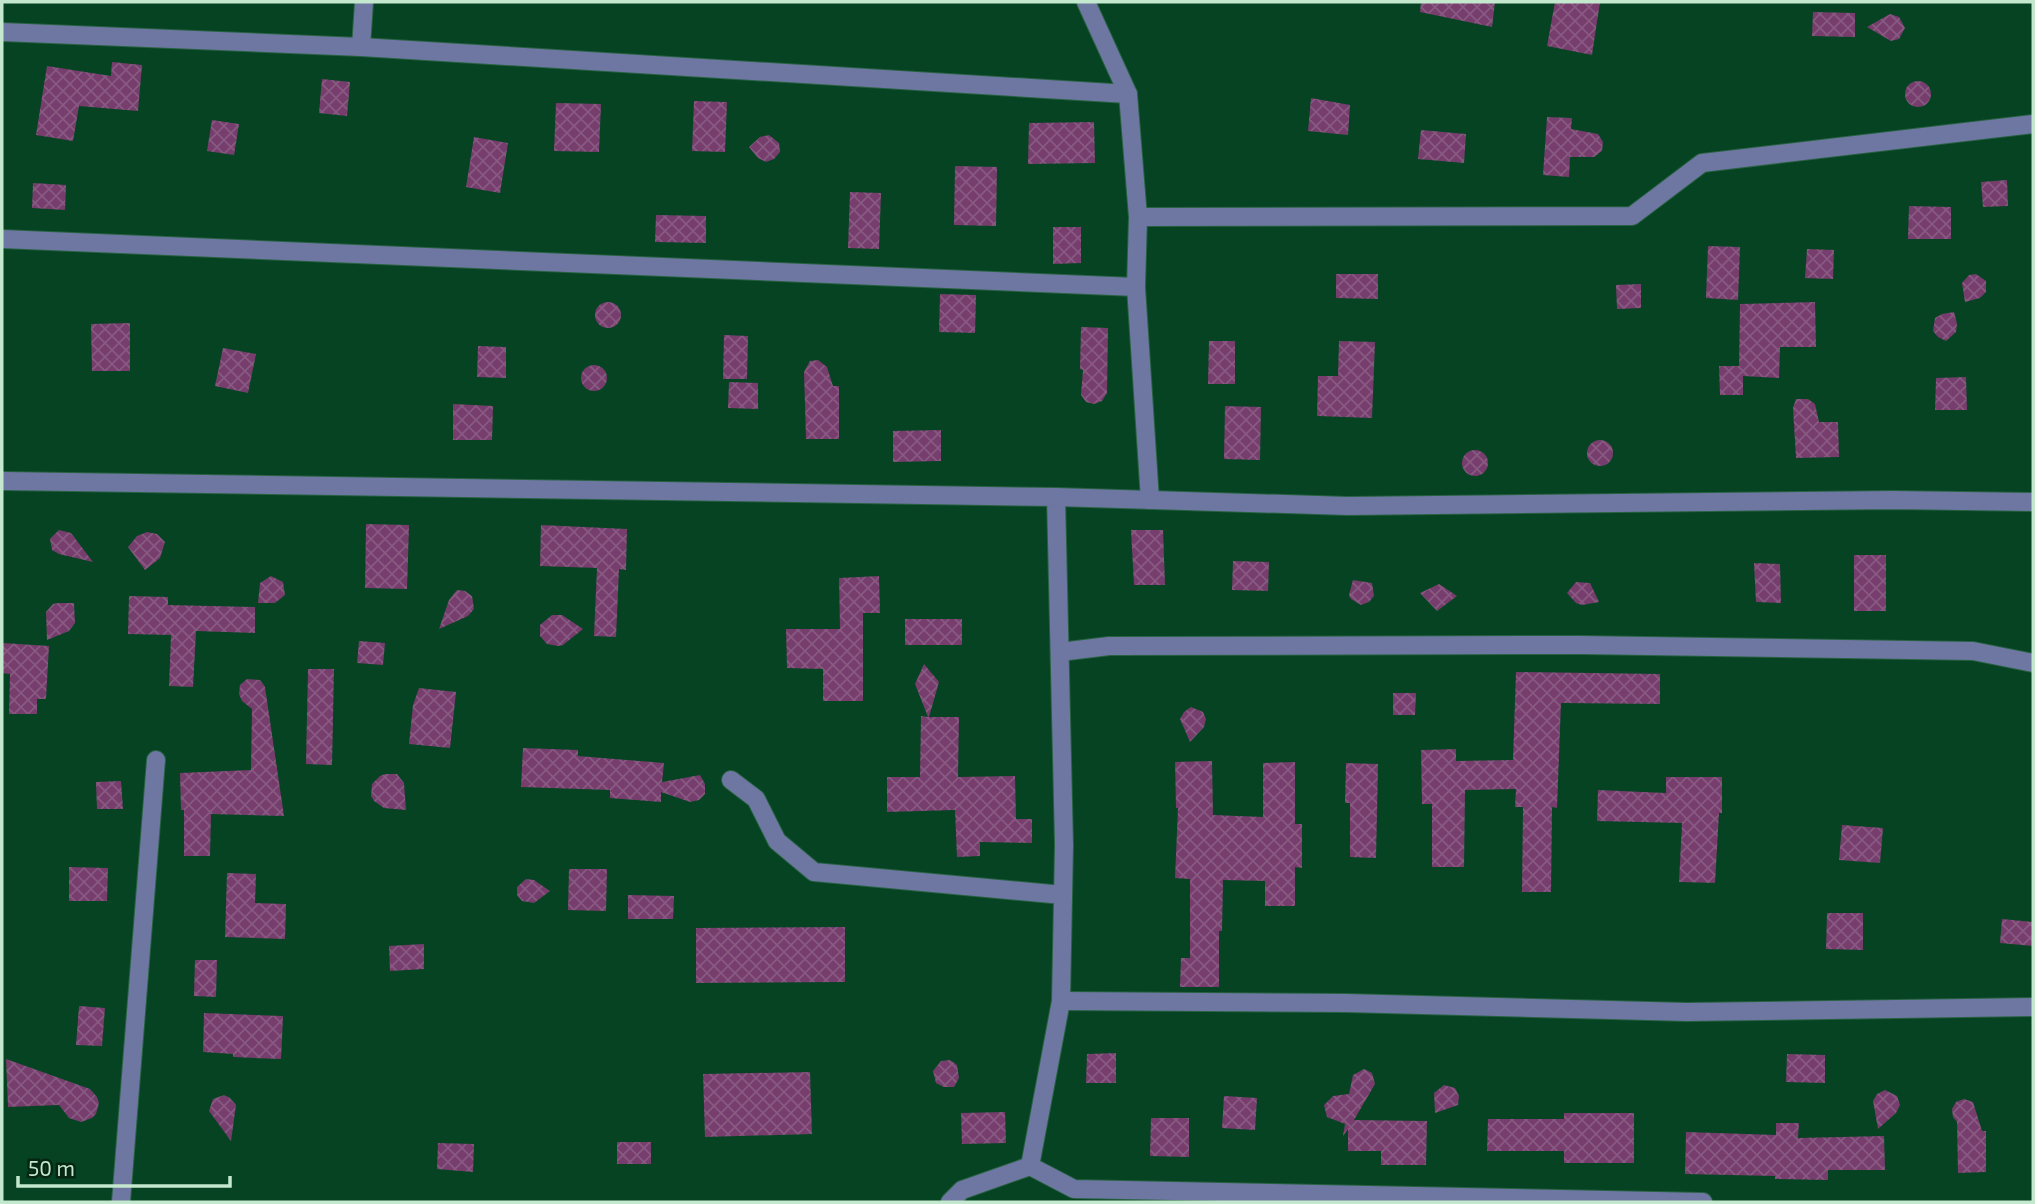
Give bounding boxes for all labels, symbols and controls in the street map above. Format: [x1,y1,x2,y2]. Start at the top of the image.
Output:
scale bar [18,1144,229,1188]
text: 50 m [28,1155,75,1180]

